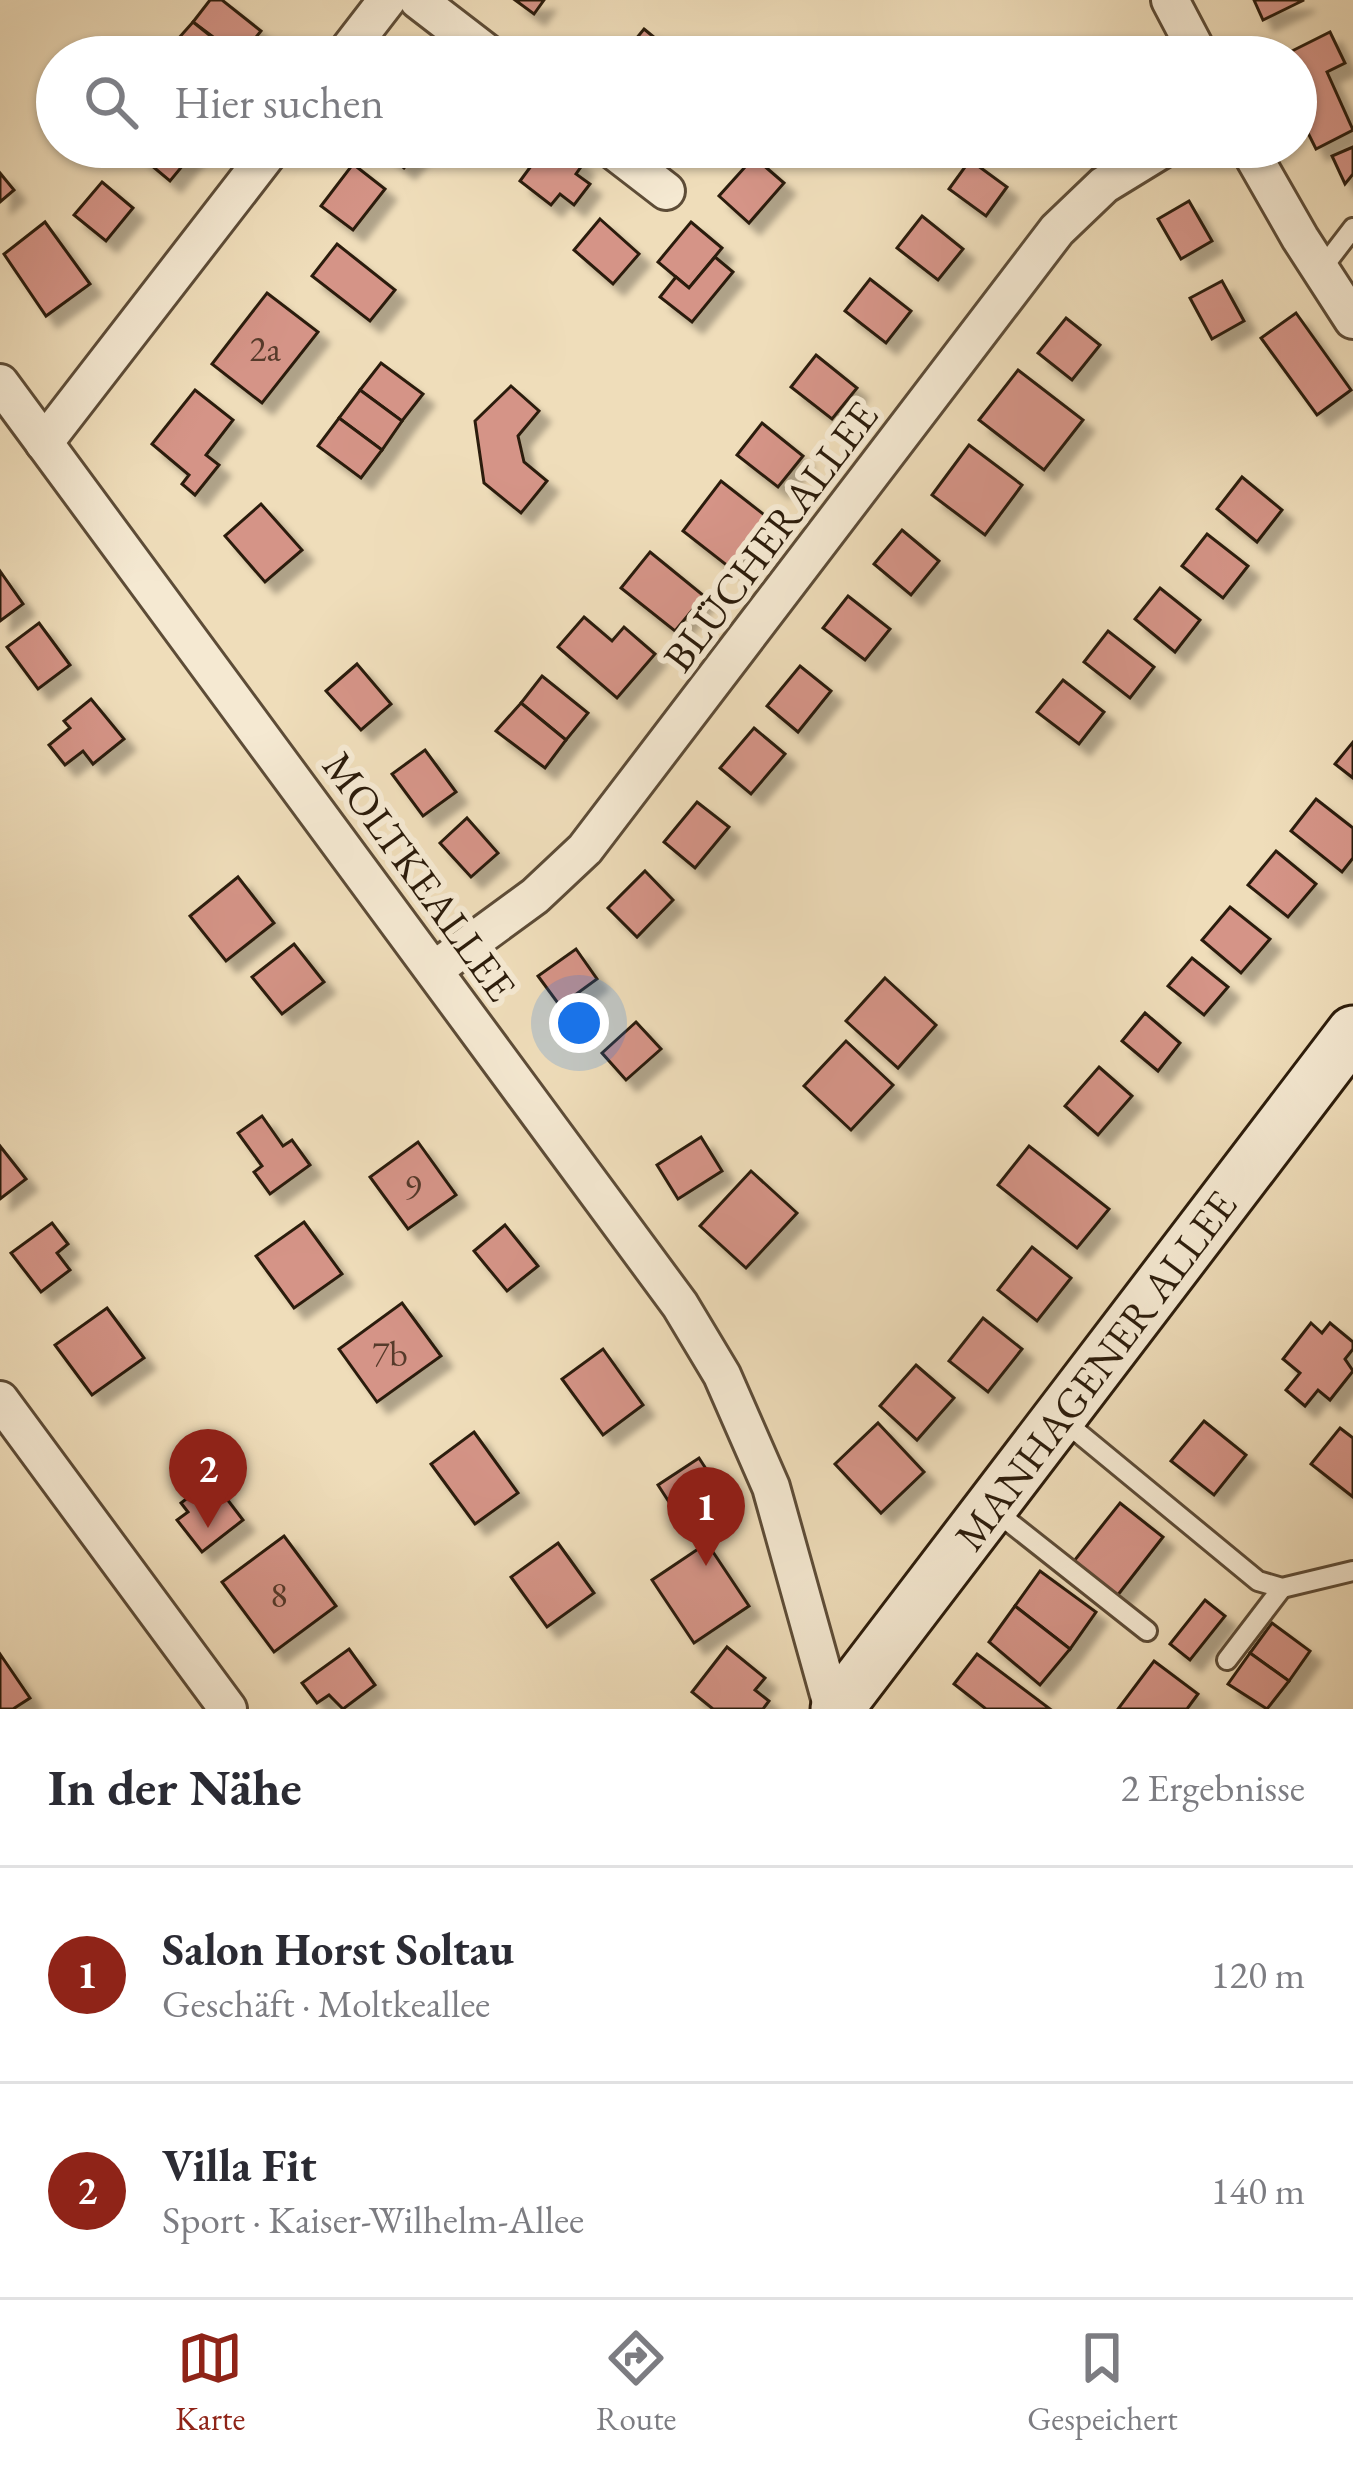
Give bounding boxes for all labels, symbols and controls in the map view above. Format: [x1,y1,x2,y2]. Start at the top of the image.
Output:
search box [36,36,1317,168]
icon: search [78,69,144,135]
text: Hier suchen [174,73,384,131]
house number: 2a [249,325,281,372]
street label: BLÜCHERALLEE [651,390,890,683]
street label: MOLTKEALLEE [311,741,529,1012]
your location [549,993,609,1053]
house number: 9 [404,1163,422,1210]
street label: MANHAGENER ALLEE [942,1179,1249,1561]
house number: 7b [372,1330,408,1377]
pin: 2 [169,1429,247,1528]
pin: 1 [667,1467,745,1566]
house number: 8 [270,1571,288,1618]
text: In der Nähe [48,1754,302,1820]
text: 2 Ergebnisse [1121,1762,1305,1813]
text: Salon Horst Soltau [162,1920,514,1978]
text: 1 [77,1949,97,2000]
text: 120 m [1211,1949,1305,2000]
text: Geschäft · Moltkeallee [162,1978,490,2029]
text: Villa Fit [162,2136,317,2194]
text: 2 [77,2165,97,2216]
text: 140 m [1211,2165,1305,2216]
text: Sport · Kaiser-Wilhelm-Allee [162,2194,584,2245]
tab: Karte [175,2325,245,2440]
tab: Route [596,2325,677,2440]
tab: Gespeichert [1027,2325,1178,2440]

